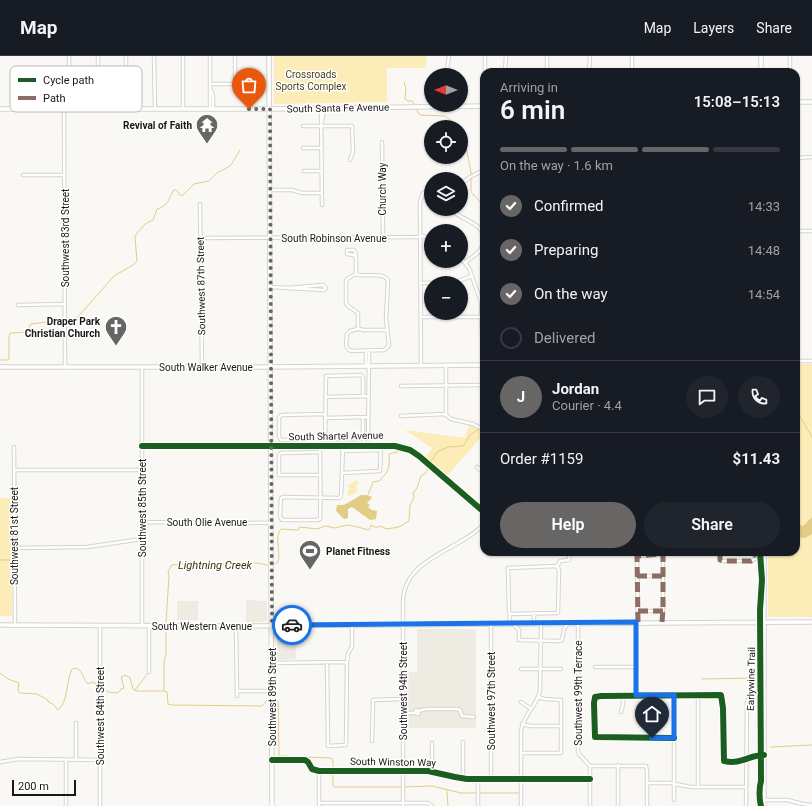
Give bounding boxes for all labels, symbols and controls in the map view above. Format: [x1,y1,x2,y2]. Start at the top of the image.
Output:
text: Map [20,16,58,39]
text: Map [644,20,671,36]
text: Layers [693,20,734,36]
text: Share [756,20,792,36]
legend [10,66,142,112]
pin [232,68,266,109]
north arrow [424,68,468,112]
map controls [424,68,468,320]
park label: Crossroads Sports Complex [275,69,347,92]
text: Cycle path [43,74,94,87]
icon: bag [238,74,260,96]
text: Arriving in [500,80,558,95]
text: Path [43,92,66,105]
text: 15:08–15:13 [694,93,780,111]
text: 6 min [500,95,565,125]
street label: South Santa Fe Avenue [287,102,389,114]
temple icon: Revival of Faith [194,112,220,145]
place label: Revival of Faith [123,120,192,131]
button: locate [424,120,468,164]
text: On the way · 1.6 km [500,158,613,173]
street label: Church Way [377,162,388,215]
button: layers [424,172,468,216]
street label: Southwest 83rd Street [60,189,71,287]
icon: check [500,195,522,217]
text: Confirmed [534,197,604,215]
text: 14:33 [748,199,780,214]
button: + [424,224,468,268]
street label: South Robinson Avenue [281,233,387,244]
street label: Southwest 87th Street [195,237,207,335]
icon: check [500,239,522,261]
text: Preparing [534,241,598,259]
text: 14:48 [748,243,780,258]
button: − [424,276,468,320]
icon: check [500,283,522,305]
text: On the way [534,285,608,303]
text: 14:54 [748,287,780,302]
church icon: Draper Park Christian Church [103,314,129,347]
place label: Draper Park Christian Church [25,316,101,339]
text: Delivered [534,329,596,347]
street label: South Walker Avenue [159,362,253,373]
button: chat [686,376,728,418]
button: phone [738,376,780,418]
text: Jordan [552,380,599,398]
text: J [517,388,525,406]
text: Courier · 4.4 [552,398,622,413]
street label: South Shartel Avenue [288,430,384,442]
text: Order #1159 [500,450,583,468]
text: $11.43 [733,450,780,468]
street label: Southwest 85th Street [137,459,148,557]
street label: Southwest 81st Street [9,487,20,585]
button: Help [500,502,636,548]
button: Share [644,502,780,548]
street label: South Olie Avenue [167,517,247,528]
sports icon: Planet Fitness [297,538,323,571]
place label: Planet Fitness [326,546,390,557]
water label: Lightning Creek [178,559,253,572]
courier [272,605,312,645]
icon: car [281,614,303,636]
street label: South Western Avenue [152,621,252,632]
street label: Southwest 99th Terrace [573,640,584,746]
street label: Southwest 94th Street [398,642,409,740]
street label: Earlywine Trail [745,647,757,711]
street label: Southwest 89th Street [267,648,278,746]
street label: Southwest 97th Street [486,652,497,750]
street label: Southwest 84th Street [95,667,106,765]
pin [635,697,669,738]
icon: home [641,703,663,725]
street label: South Winston Way [350,756,436,768]
scale bar [12,778,76,797]
text: 200 m [18,780,49,793]

